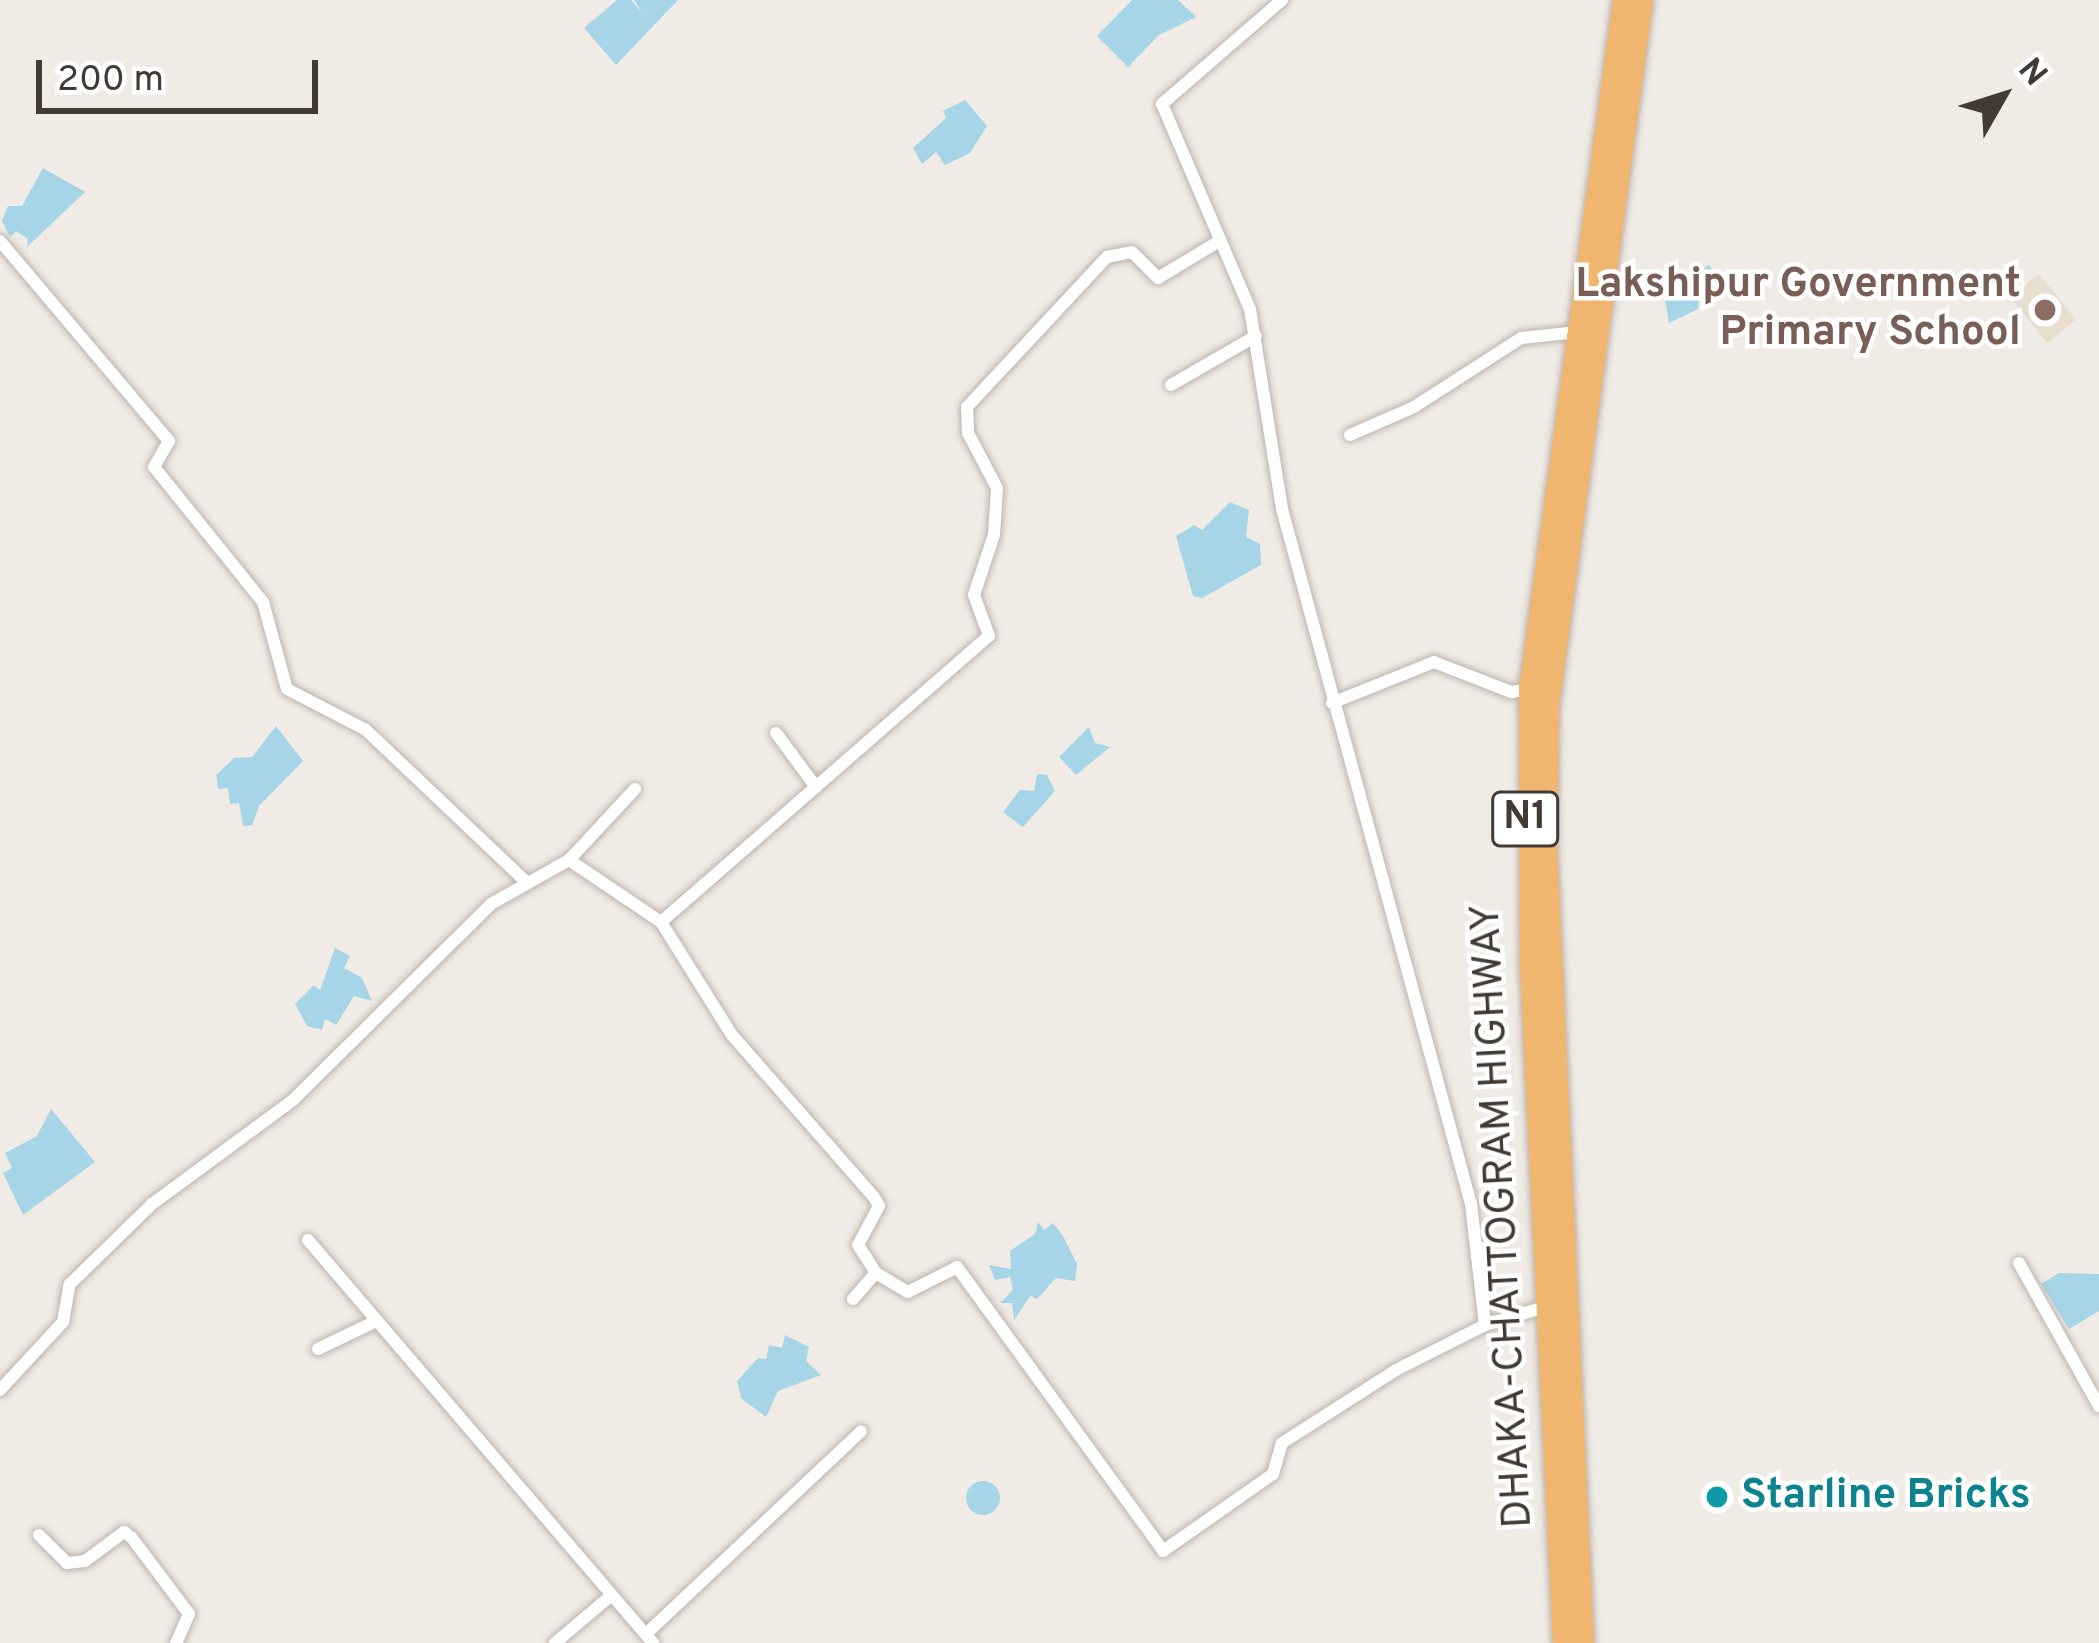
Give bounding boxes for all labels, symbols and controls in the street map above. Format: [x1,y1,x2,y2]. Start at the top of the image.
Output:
scale bar [42,36,324,110]
north arrow [1943,36,2063,156]
text: N [2007,51,2055,96]
text: 200 m [57,58,164,104]
place label: Lakshipur Government Primary School [1575,261,2021,360]
marker: Lakshipur Government Primary School [2032,297,2058,323]
road number: N1 [1489,786,1561,852]
street label: DHAKA-CHATTOGRAM HIGHWAY [1462,903,1546,1529]
place label: Starline Bricks [1741,1472,2031,1522]
marker: Starline Bricks [1704,1484,1730,1510]

